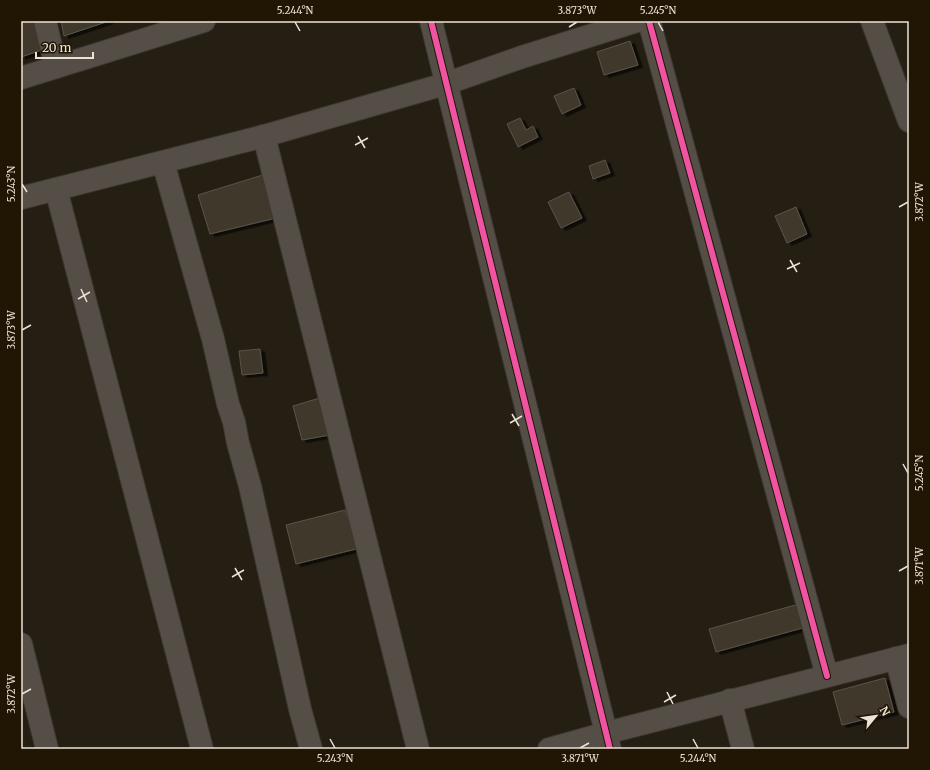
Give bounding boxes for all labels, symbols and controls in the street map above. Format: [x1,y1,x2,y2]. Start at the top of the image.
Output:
text: 5.244°N [277,4,314,17]
text: 3.873°W [557,4,598,17]
text: 5.245°N [640,4,676,17]
scale bar [36,34,93,60]
text: 20 m [42,40,71,55]
text: 5.243°N [5,166,18,202]
text: 3.872°W [913,181,926,222]
text: 3.873°W [5,309,18,350]
text: 5.245°N [913,455,926,491]
text: 3.871°W [913,546,926,585]
text: 3.872°W [5,673,18,714]
north arrow [856,696,896,736]
text: N [877,704,893,719]
text: 5.243°N [317,752,353,765]
text: 3.871°W [561,752,600,765]
text: 5.244°N [680,752,717,765]

